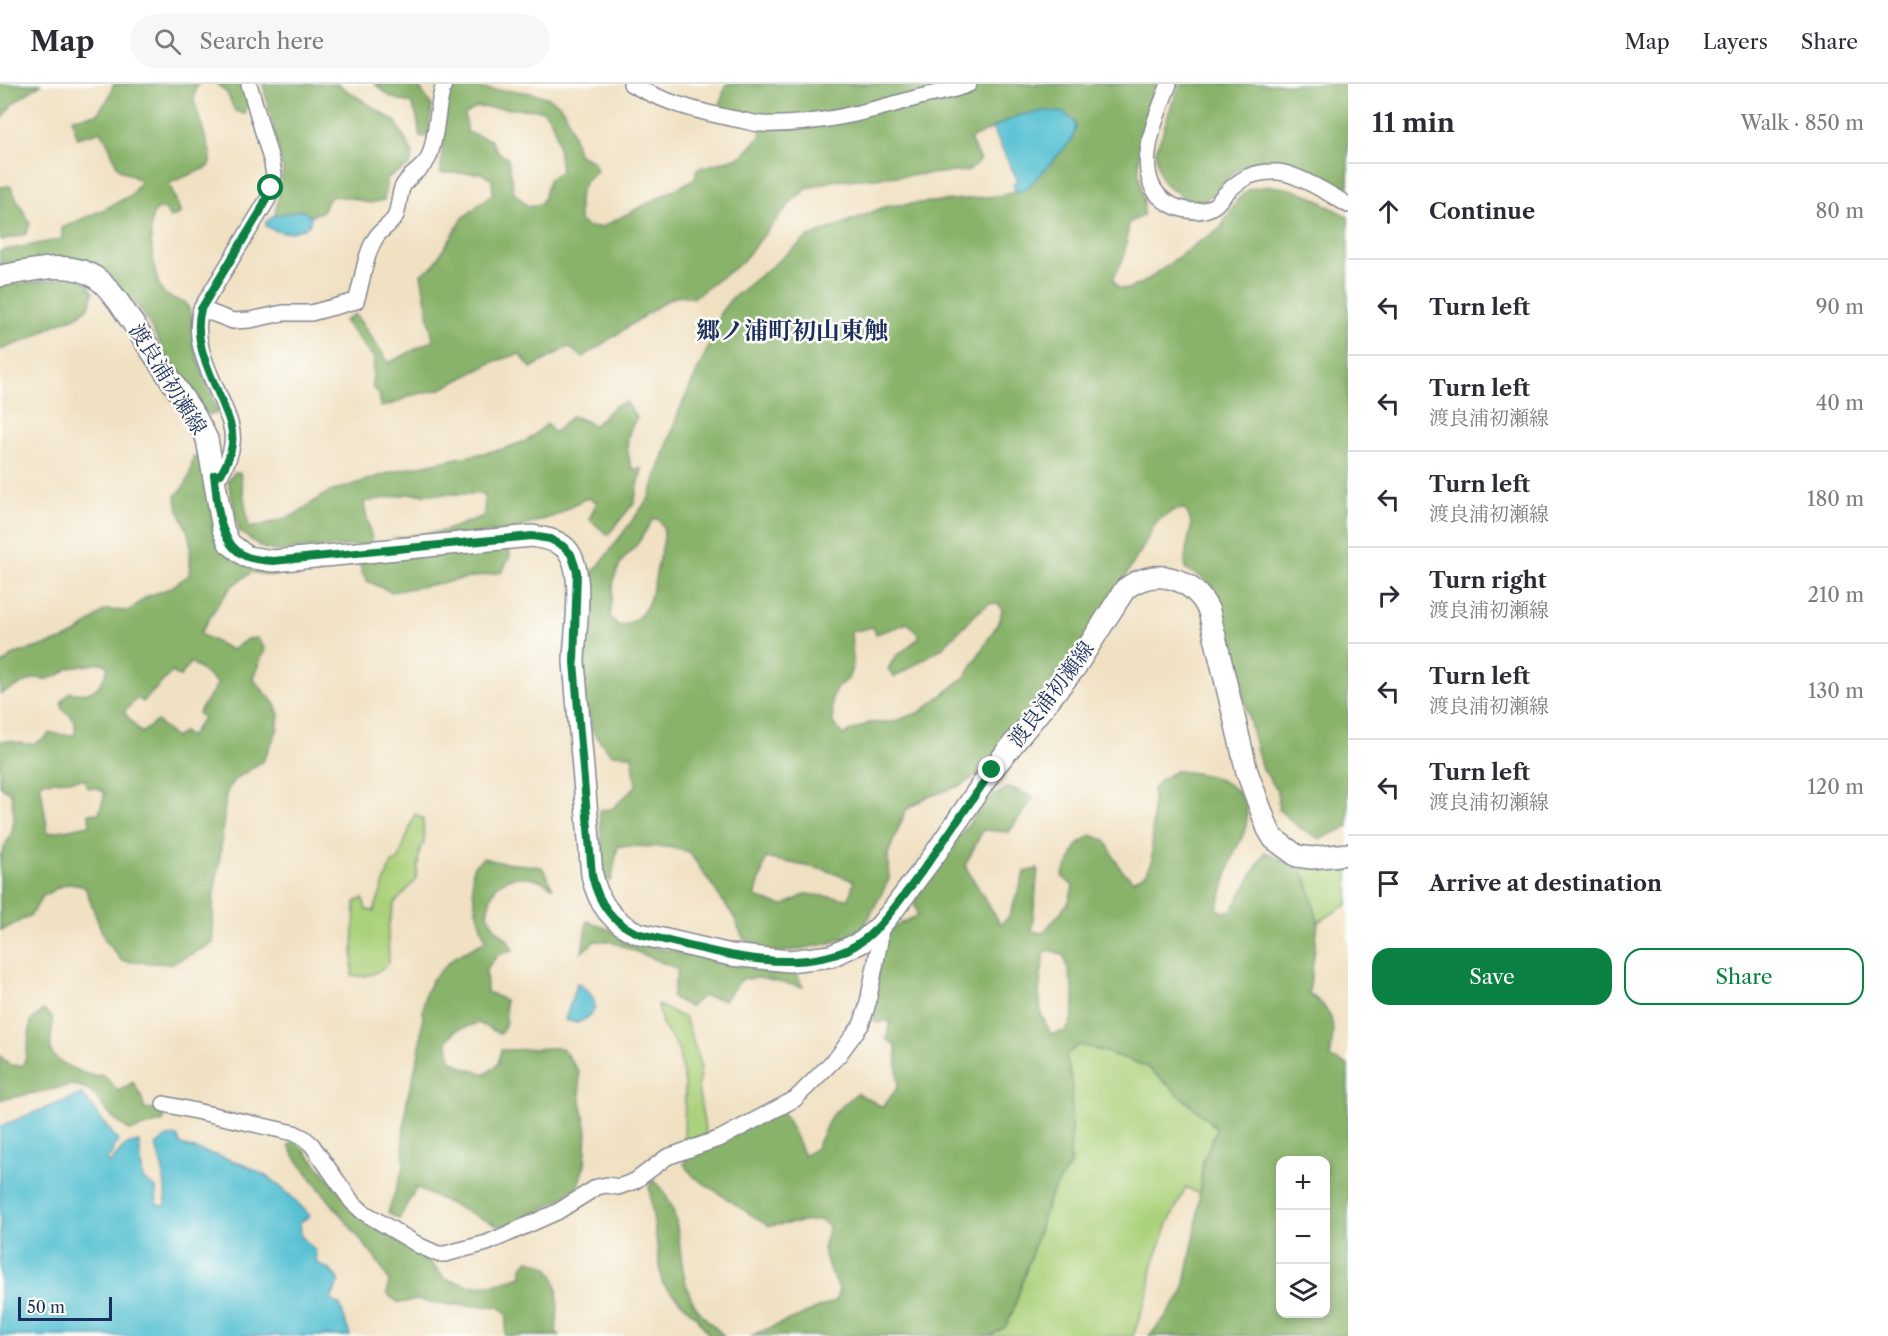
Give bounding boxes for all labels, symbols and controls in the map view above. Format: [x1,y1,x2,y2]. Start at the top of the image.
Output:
search box [130,14,550,68]
text: Map [30,24,94,58]
icon: search [151,25,184,58]
text: Search here [199,28,324,55]
text: Map [1625,29,1670,54]
text: Layers [1703,29,1768,54]
text: Share [1801,29,1858,54]
text: 11 min [1372,107,1455,139]
text: Walk · 850 m [1741,111,1864,135]
route start [257,174,283,200]
icon: ahead [1372,195,1405,228]
text: Continue [1429,198,1535,225]
text: 80 m [1816,199,1864,223]
icon: left [1372,291,1405,324]
text: Turn left [1429,294,1530,321]
text: 90 m [1816,295,1864,319]
district label: 郷ノ浦町初山東触 [696,316,888,345]
street label: 渡良浦初瀬線 [124,319,212,439]
text: Turn left [1429,375,1530,402]
icon: left [1372,387,1405,420]
text: 40 m [1816,391,1864,415]
text: 渡良浦初瀬線 [1429,406,1549,430]
text: Turn left [1429,471,1530,498]
icon: left [1372,483,1405,516]
text: 180 m [1807,487,1864,511]
text: 渡良浦初瀬線 [1429,502,1549,526]
text: Turn right [1429,567,1547,594]
icon: right [1372,579,1405,612]
text: 210 m [1807,583,1864,607]
text: 渡良浦初瀬線 [1429,598,1549,622]
street label: 渡良浦初瀬線 [1003,636,1099,752]
text: Turn left [1429,663,1530,690]
icon: left [1372,675,1405,708]
text: 130 m [1808,679,1864,703]
text: 渡良浦初瀬線 [1429,694,1549,718]
route end [978,756,1004,782]
text: Turn left [1429,759,1530,786]
icon: left [1372,771,1405,804]
text: 120 m [1807,775,1864,799]
text: 渡良浦初瀬線 [1429,790,1549,814]
icon: arrive [1372,867,1405,900]
text: Arrive at destination [1429,870,1662,897]
button: Save [1372,948,1612,1005]
button: Share [1624,948,1864,1005]
map controls [1276,1156,1330,1318]
button: + [1276,1156,1330,1210]
button: − [1276,1210,1330,1264]
button: layers [1276,1264,1330,1318]
scale bar [18,1294,112,1322]
text: 50 m [27,1297,65,1317]

